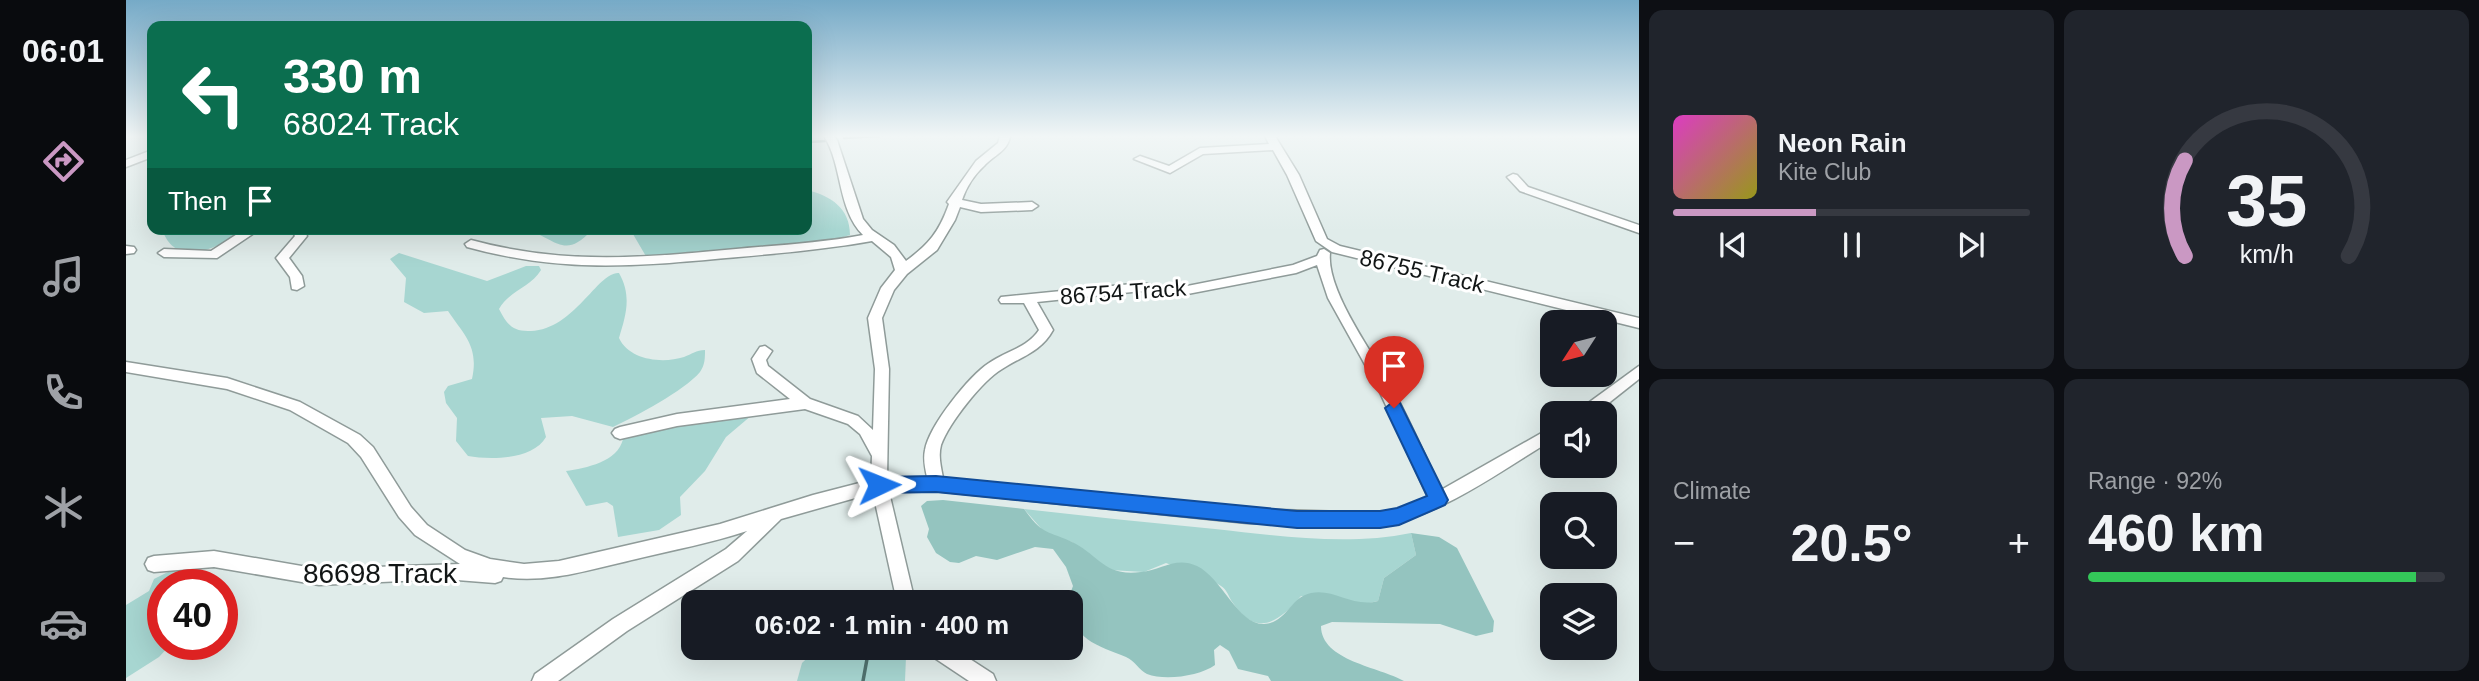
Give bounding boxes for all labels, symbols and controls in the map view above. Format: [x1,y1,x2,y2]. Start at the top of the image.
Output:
text: 06:01 [22,33,104,69]
icon: left [168,49,259,140]
text: 330 m [283,49,422,103]
text: 68024 Track [283,106,459,142]
text: Neon Rain [1778,128,1907,158]
icon: directions [39,137,88,186]
text: Kite Club [1778,159,1871,185]
text: 35 [2226,160,2307,241]
icon: arrive [241,182,279,220]
text: Then [168,186,227,216]
icon: previous [1714,226,1752,264]
icon: pause [1833,226,1871,264]
icon: next [1952,226,1990,264]
text: km/h [2239,240,2294,268]
street label: 86755 Track [1357,244,1487,298]
icon: music [39,252,88,301]
street label: 86754 Track [1059,275,1188,309]
north arrow [1540,310,1617,387]
map controls [1540,310,1617,660]
pin [1364,336,1424,408]
icon: arrive [1375,347,1413,385]
icon: phone [39,368,88,417]
button: sound [1540,401,1617,478]
position arrow [842,448,916,522]
text: Range · 92% [2088,468,2222,494]
text: Climate [1673,478,1751,504]
icon: climate [39,483,88,532]
button: search [1540,492,1617,569]
text: 460 km [2088,504,2264,562]
text: 20.5° [1790,514,1913,572]
text: − [1673,522,1695,564]
text: + [2008,522,2030,564]
street label: 86698 Track [303,558,458,589]
speed limit sign: 40 [147,569,238,660]
button: layers [1540,583,1617,660]
icon: car [39,599,88,648]
text: 06:02 · 1 min · 400 m [755,610,1009,640]

